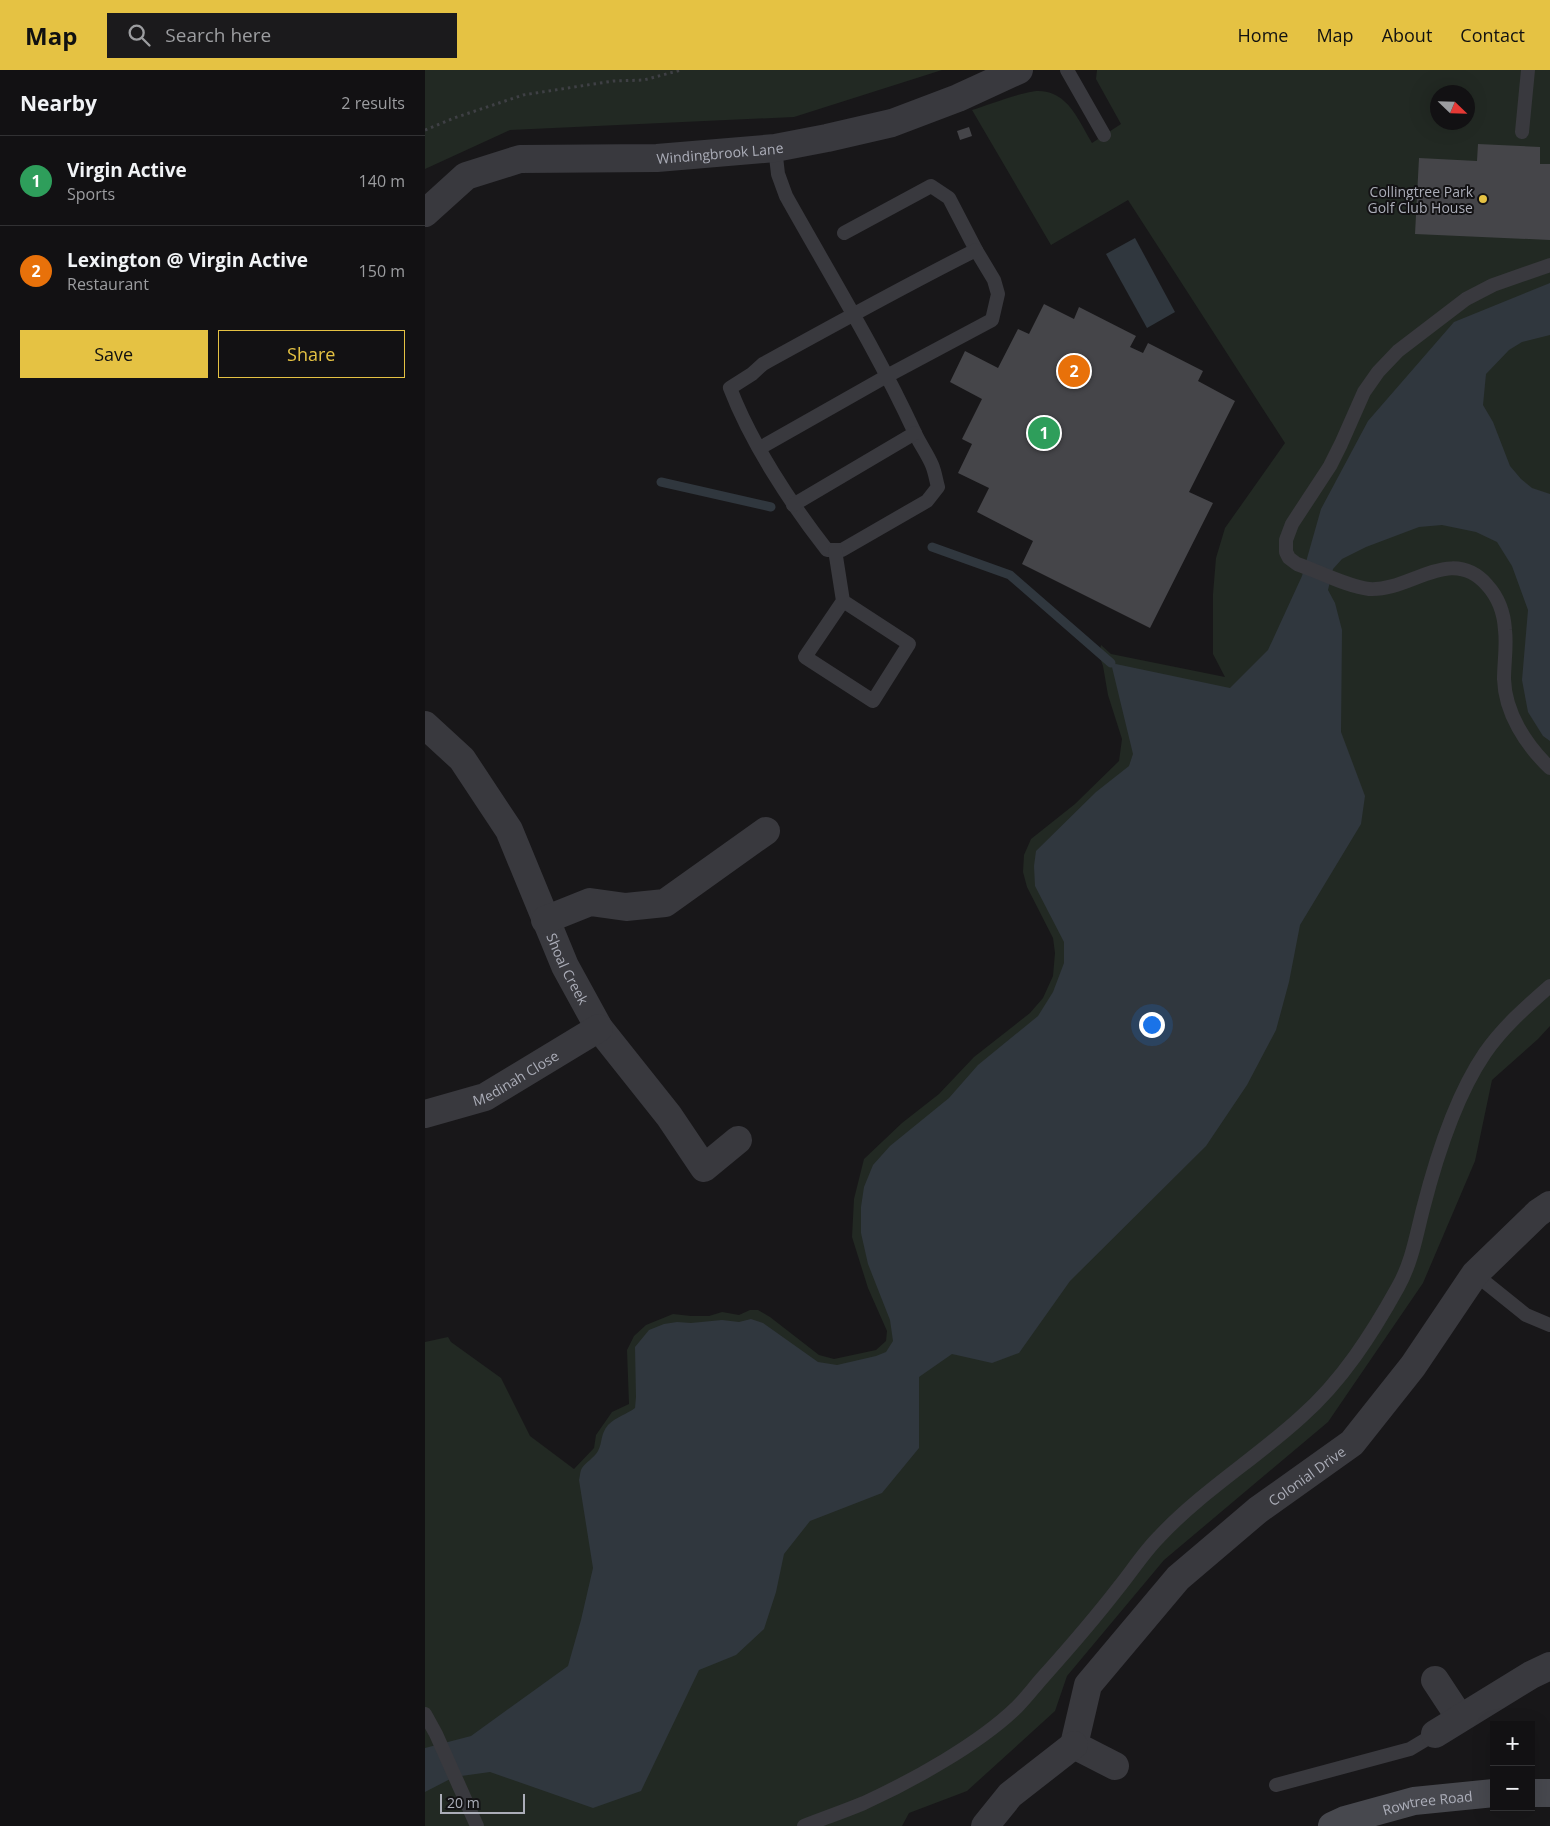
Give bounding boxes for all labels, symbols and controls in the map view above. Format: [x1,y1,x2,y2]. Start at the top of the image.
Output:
search box [107,13,457,58]
text: Map [25,19,77,52]
icon: search [125,21,153,49]
text: Search here [165,22,271,48]
text: Home [1238,23,1288,47]
text: Map [1316,23,1354,47]
text: About [1382,23,1432,47]
text: Contact [1460,23,1525,47]
north arrow [1430,85,1475,130]
text: Nearby [20,89,97,117]
text: 2 results [341,92,405,114]
street label: Windingbrook Lane [656,137,785,168]
text: Virgin Active [67,157,187,183]
text: 1 [31,170,41,192]
text: 140 m [359,170,405,192]
place label: Collingtree Park Golf Club House [1368,182,1474,217]
text: Sports [67,183,115,205]
marker: Collingtree Park Golf Club House [1477,193,1489,205]
text: Lexington @ Virgin Active [67,247,308,273]
text: 2 [31,260,41,282]
text: 150 m [359,260,405,282]
text: Restaurant [67,273,149,295]
button: Save [20,330,208,378]
button: Share [218,330,405,378]
pin: 2 [1058,352,1090,390]
pin: 1 [1028,414,1060,452]
street label: Shoal Creek [543,930,594,1008]
your location [1139,1012,1165,1038]
street label: Medinah Close [470,1045,562,1110]
street label: Colonial Drive [1264,1441,1349,1510]
map controls [1490,1721,1535,1811]
button: + [1490,1721,1535,1766]
button: − [1490,1766,1535,1811]
street label: Rowtree Road [1380,1786,1474,1819]
scale bar [440,1791,525,1814]
text: 20 m [447,1793,480,1812]

